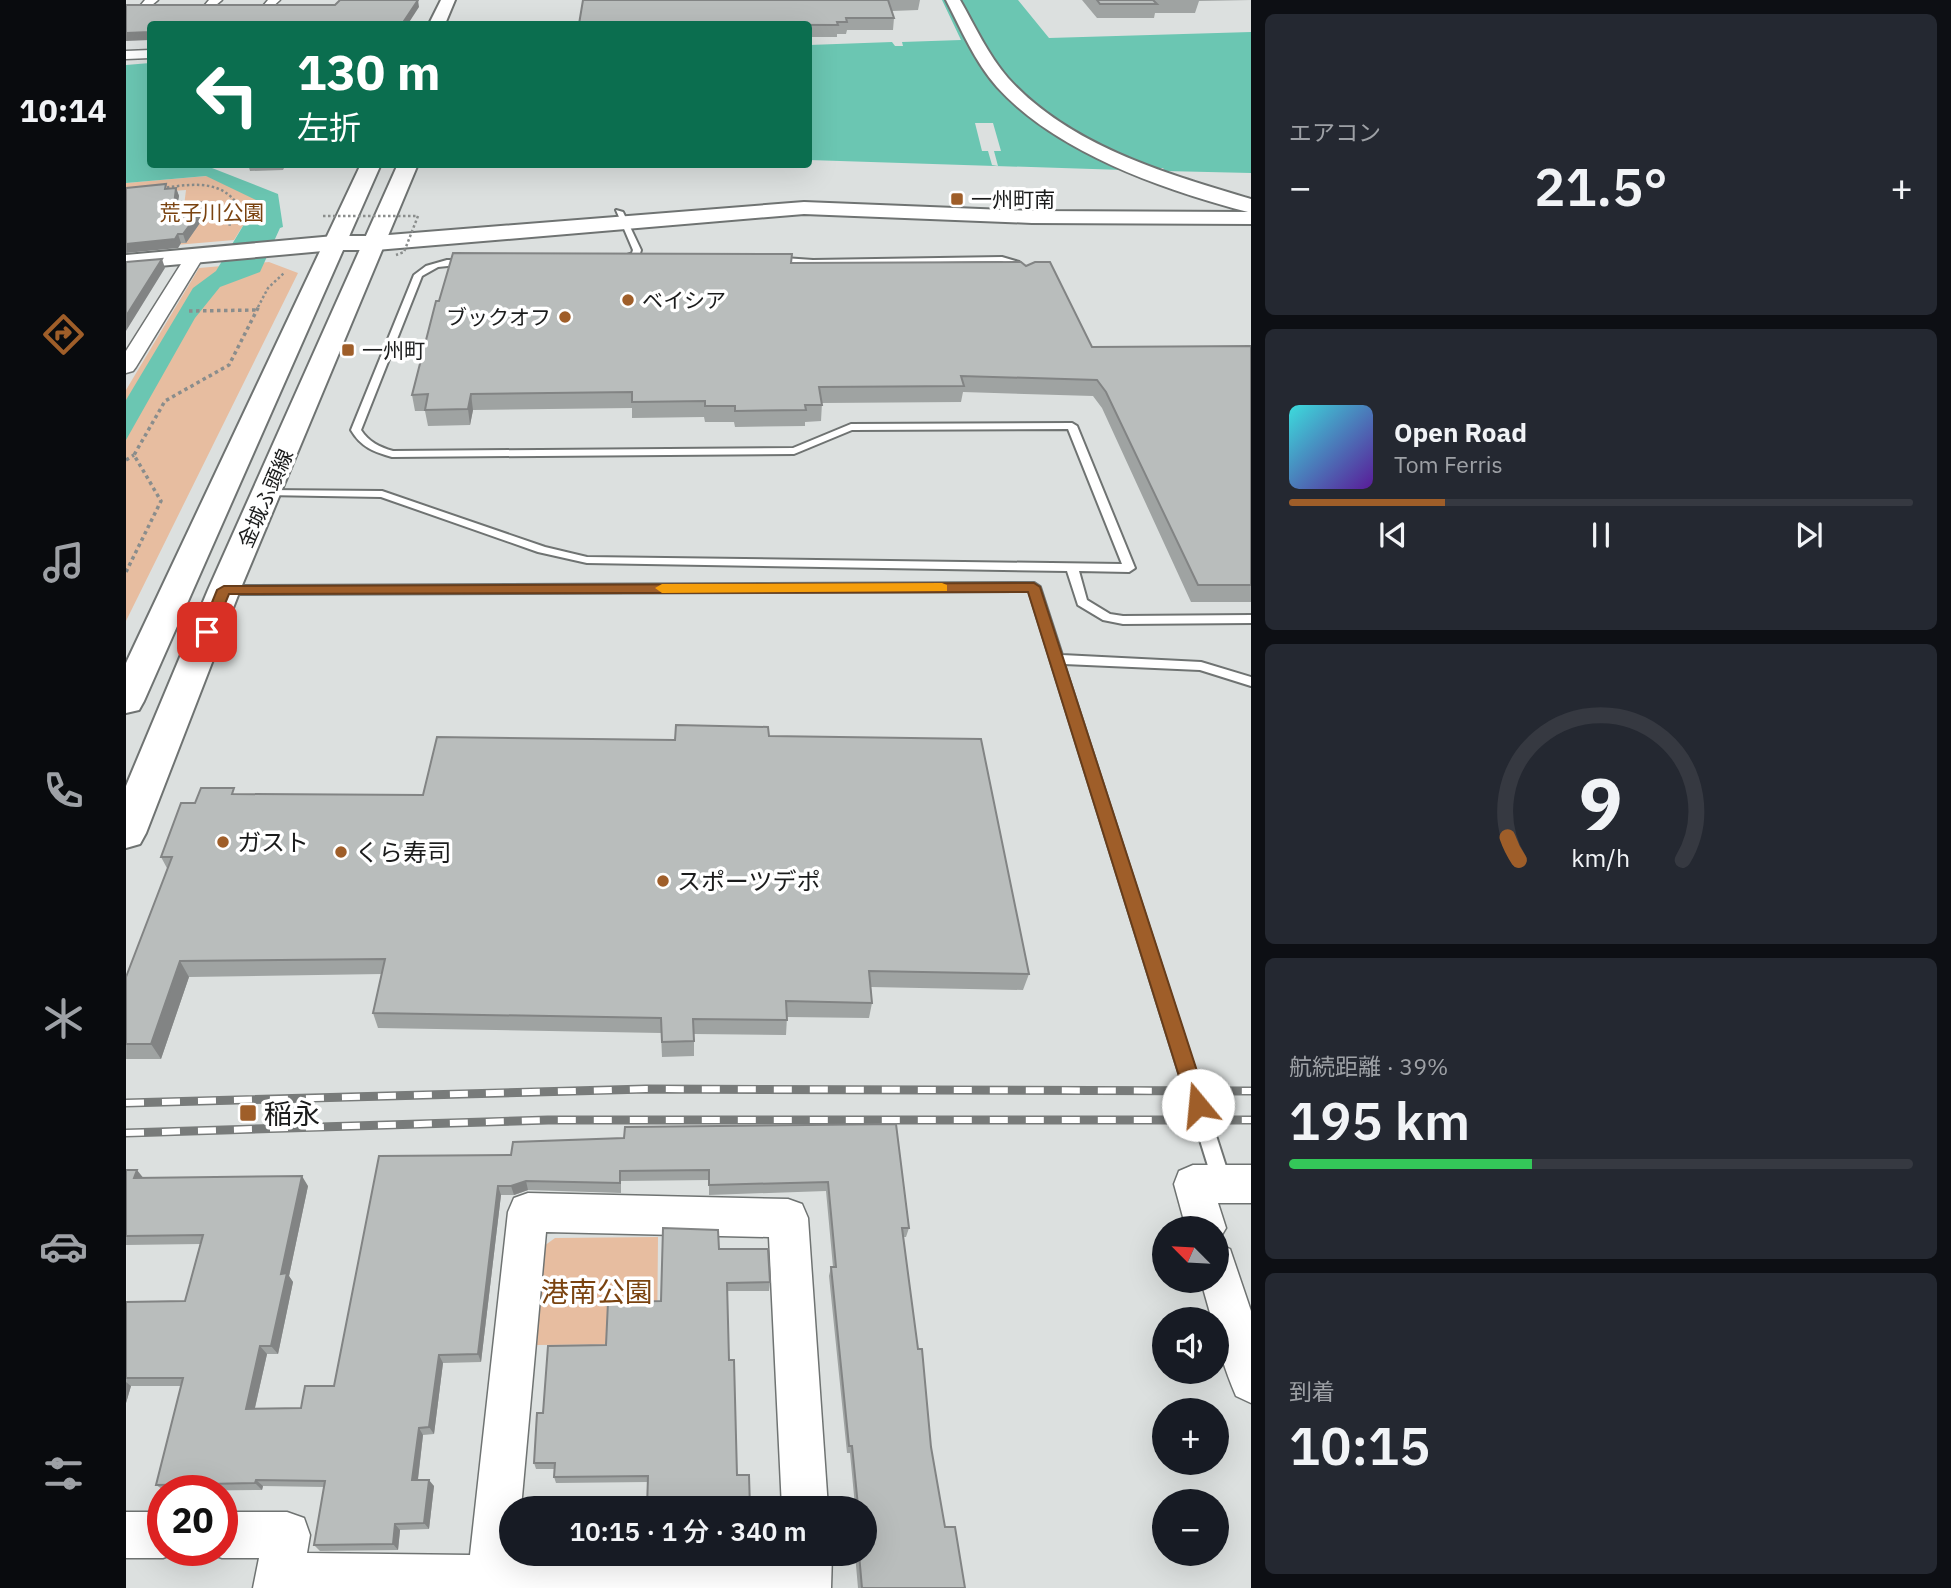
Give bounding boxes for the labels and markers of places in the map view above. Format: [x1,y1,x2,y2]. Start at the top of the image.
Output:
place label: 一州町南 [971,185,1055,213]
marker: 一州町南 [949,191,965,207]
place label: ベイシア [642,286,726,314]
marker: ベイシア [620,292,636,308]
place label: ブックオフ [446,303,551,331]
marker: ブックオフ [557,309,573,325]
place label: 一州町 [362,336,425,364]
marker: 一州町 [340,342,356,358]
pin [177,602,237,662]
place label: ガスト [237,826,309,858]
marker: ガスト [215,834,231,850]
place label: くら寿司 [355,836,451,868]
marker: くら寿司 [333,844,349,860]
place label: スポーツデポ [677,865,821,897]
marker: スポーツデポ [655,873,671,889]
place label: 稲永 [264,1095,320,1132]
marker: 稲永 [238,1103,258,1123]

